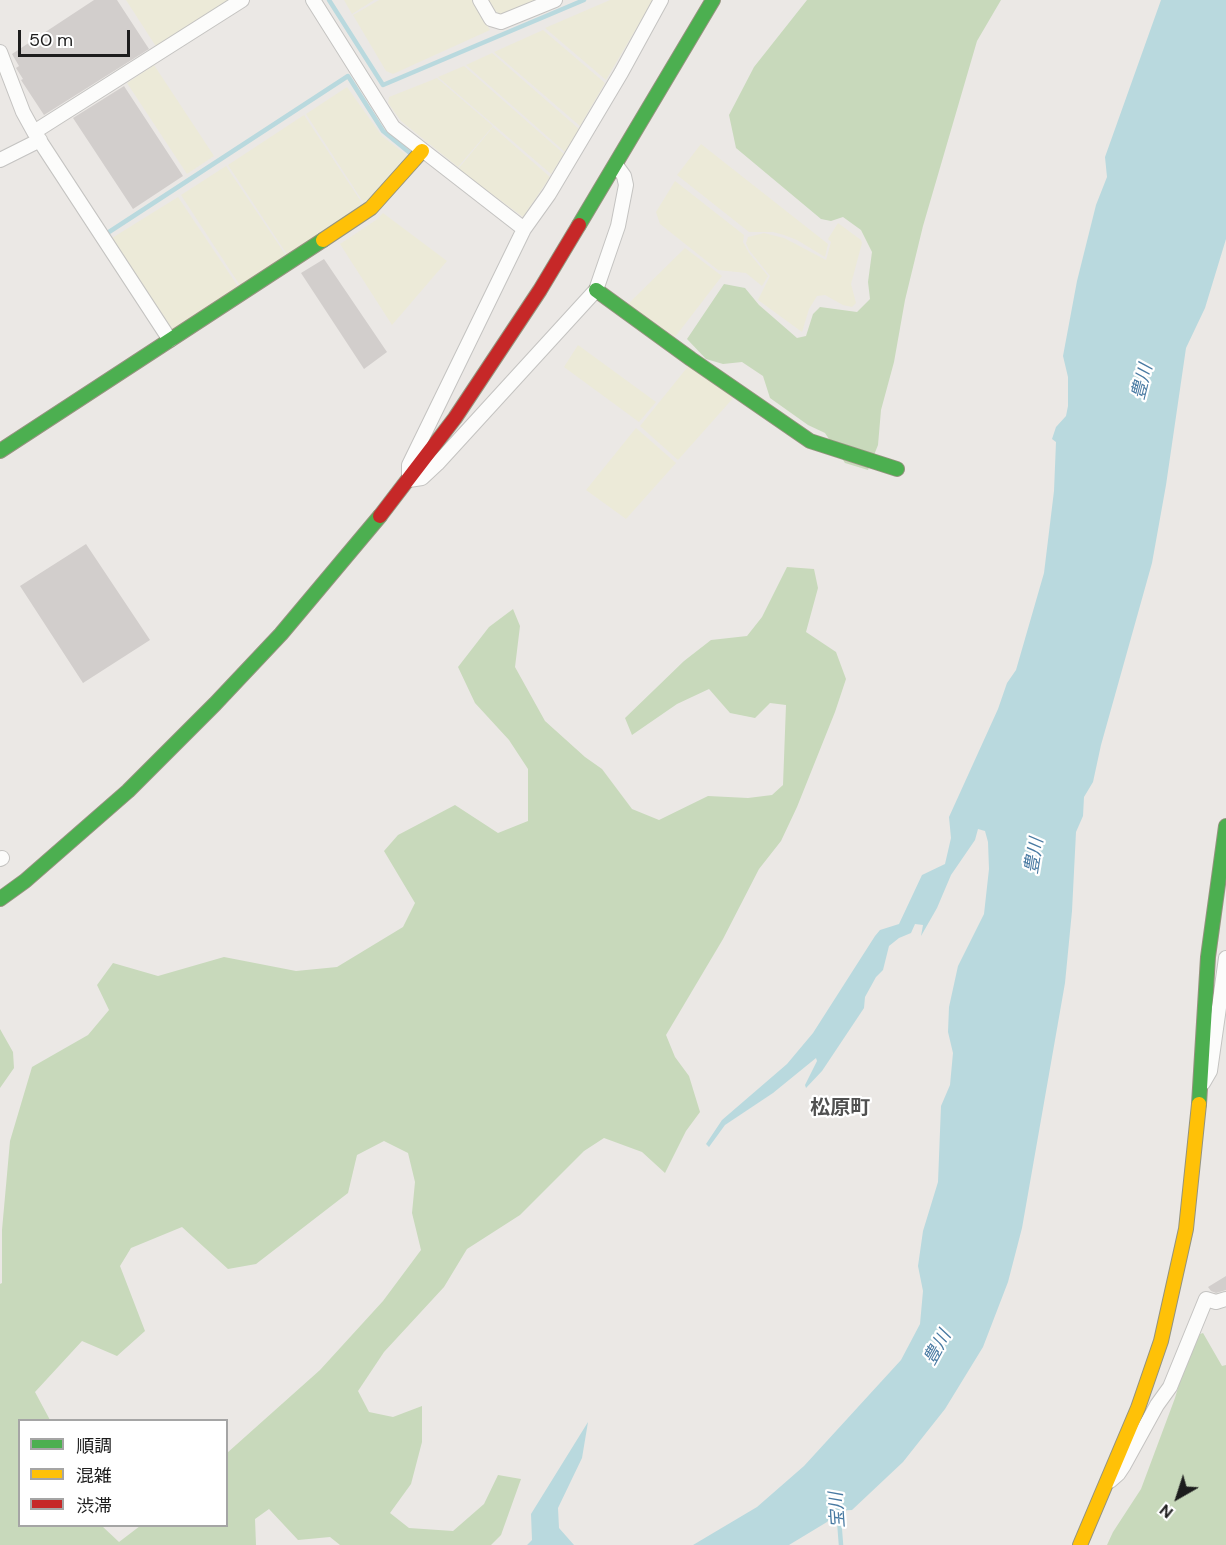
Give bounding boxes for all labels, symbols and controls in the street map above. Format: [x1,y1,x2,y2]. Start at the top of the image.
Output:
scale bar [21,18,134,56]
text: 50 m [29,28,73,52]
water label: 豊川 [1128,362,1158,402]
water label: 豊川 [1022,837,1048,875]
district label: 松原町 [810,1097,870,1121]
water label: 豊川 [920,1327,956,1369]
legend [18,1419,228,1527]
text: 順調 [76,1434,112,1458]
text: 混雑 [76,1464,112,1488]
north arrow [1148,1467,1208,1527]
water label: 宝川 [826,1491,850,1529]
text: 渋滞 [76,1494,112,1518]
text: N [1155,1500,1178,1523]

